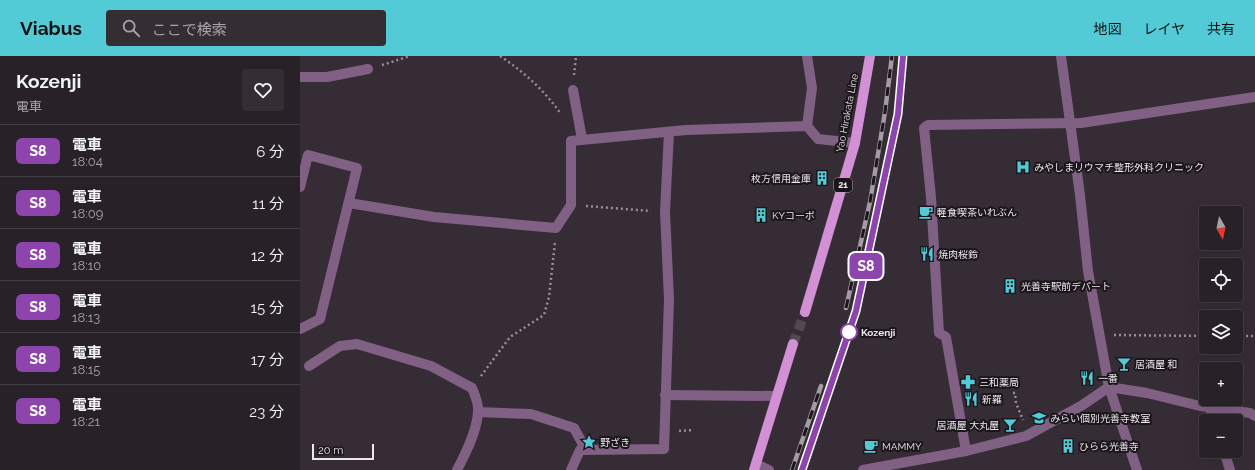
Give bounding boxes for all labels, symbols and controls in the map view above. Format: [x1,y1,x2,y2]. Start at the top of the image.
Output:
search box [106,10,386,46]
text: Viabus [20,17,82,39]
icon: search [120,17,142,39]
text: ここで検索 [152,21,227,39]
text: 地図 [1093,21,1121,37]
text: レイヤ [1143,21,1185,37]
text: 共有 [1207,21,1235,37]
button: heart [242,69,284,111]
text: Kozenji [16,70,81,92]
street label: Yao Hirakata Line [834,73,860,153]
text: 電車 [16,99,42,114]
text: 電車 [72,136,102,154]
text: S8 [29,143,47,159]
text: 6 分 [256,143,284,161]
text: 18:04 [72,154,103,169]
hospital icon: みやしまリウマチ整形外科クリニック [1015,159,1031,175]
place label: みやしまリウマチ整形外科クリニック [1034,162,1204,173]
building icon: 枚方信用金庫 [814,170,830,186]
place label: 枚方信用金庫 [751,173,811,184]
road number: 21 [834,178,852,192]
text: 電車 [72,188,102,206]
text: S8 [29,195,47,211]
text: 11 分 [252,195,284,213]
cafe icon: 軽食喫茶いれぶん [918,204,934,220]
text: 18:09 [72,206,103,221]
north arrow [1199,206,1243,250]
map controls [1199,206,1243,458]
building icon: KYコーポ [753,207,769,223]
place label: 軽食喫茶いれぶん [937,207,1017,218]
place label: KYコーポ [772,210,815,221]
text: 電車 [72,240,102,258]
restaurant icon: 焼肉桜鈴 [919,246,935,262]
text: S8 [29,247,47,263]
text: 12 分 [251,247,284,265]
place label: 焼肉桜鈴 [938,249,978,260]
line badge: S8 [848,253,884,279]
text: 18:10 [72,258,101,273]
text: S8 [857,258,875,274]
button: locate [1199,258,1243,302]
building icon: 光善寺駅前デパート [1002,278,1018,294]
place label: 光善寺駅前デパート [1021,281,1111,292]
text: 電車 [72,292,102,310]
text: S8 [29,299,47,315]
text: 15 分 [251,299,284,317]
text: 18:13 [72,310,100,325]
button: layers [1199,310,1243,354]
marker: Kozenji [840,323,858,341]
place label: Kozenji [861,327,895,338]
text: 電車 [72,344,102,362]
text: S8 [29,351,47,367]
text: 17 分 [251,351,284,369]
bar icon: 居酒屋 和 [1116,356,1132,372]
place label: 居酒屋 和 [1135,359,1178,370]
text: 18:15 [72,362,100,377]
button: + [1199,362,1243,406]
restaurant icon: 一番 [1079,370,1095,386]
place label: 一番 [1098,373,1118,384]
pharmacy icon: 三和薬局 [960,374,976,390]
place label: 三和薬局 [979,377,1019,388]
restaurant icon: 新羅 [963,391,979,407]
place label: 新羅 [982,394,1002,405]
text: 電車 [72,396,102,414]
text: S8 [29,403,47,419]
text: 23 分 [249,403,284,421]
school or university icon: みらい個別光善寺教室 [1031,410,1047,426]
place label: みらい個別光善寺教室 [1050,413,1150,424]
text: 18:21 [72,414,100,429]
button: − [1199,414,1243,458]
bar icon: 居酒屋 大丸屋 [1002,417,1018,433]
place label: 居酒屋 大丸屋 [936,420,999,431]
place icon: 野ざき [581,434,597,450]
place label: 野ざき [600,437,630,448]
cafe icon: MAMMY [863,438,879,454]
building icon: ひらら光善寺 [1060,438,1076,454]
place label: MAMMY [882,441,922,452]
place label: ひらら光善寺 [1079,441,1139,452]
scale bar [312,442,374,461]
text: 20 m [318,444,343,457]

